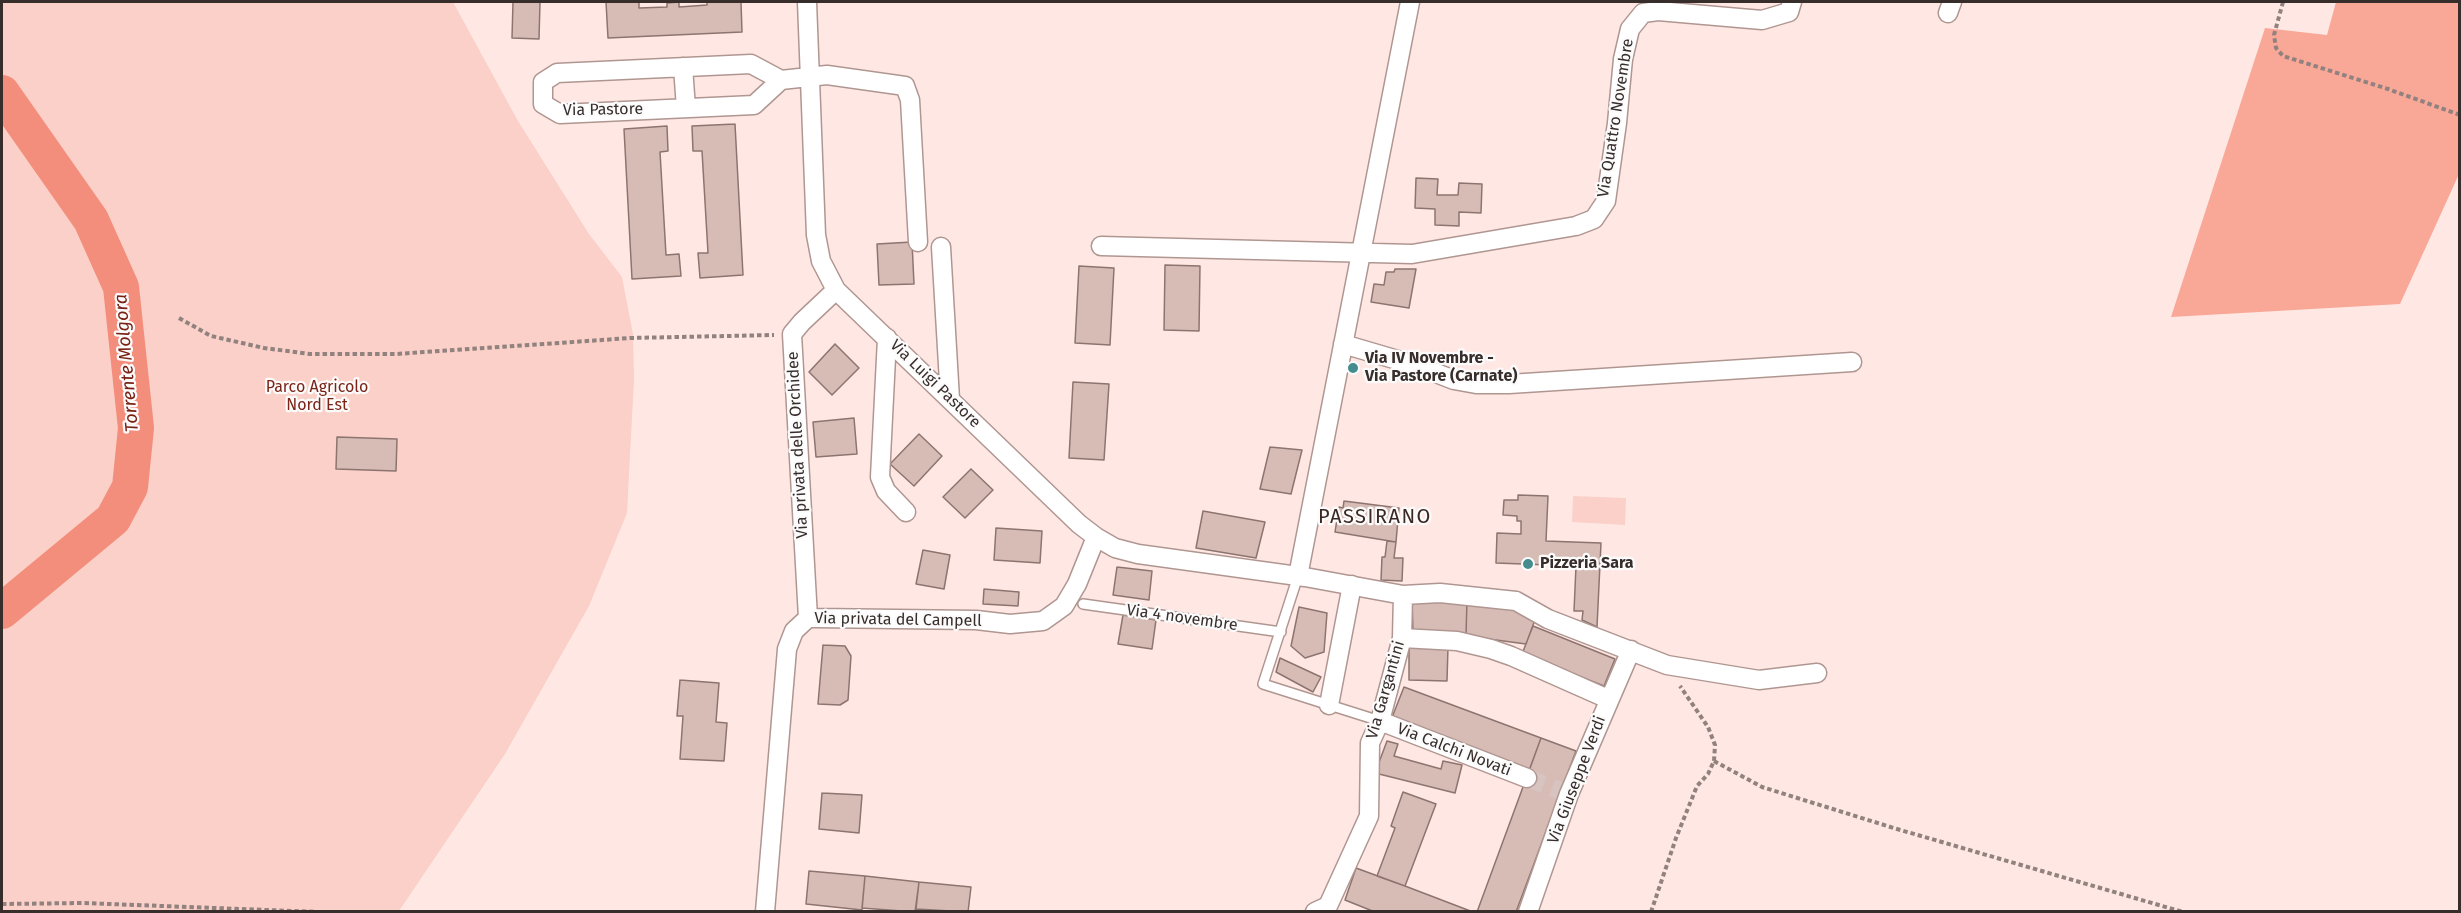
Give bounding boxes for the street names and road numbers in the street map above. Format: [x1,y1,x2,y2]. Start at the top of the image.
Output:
street label: Via Quattro Novembre [1594,37,1638,199]
street label: Via Pastore [563,100,643,120]
street label: Via Luigi Pastore [886,336,984,432]
street label: Via privata delle Orchidee [784,351,812,539]
street label: Via 4 novembre [1125,601,1239,635]
street label: Via privata del Campell [814,609,982,631]
street label: Via Gargantini [1363,639,1409,741]
street label: Via Giuseppe Verdi [1544,713,1610,847]
street label: Via Calchi Novati [1394,719,1514,781]

